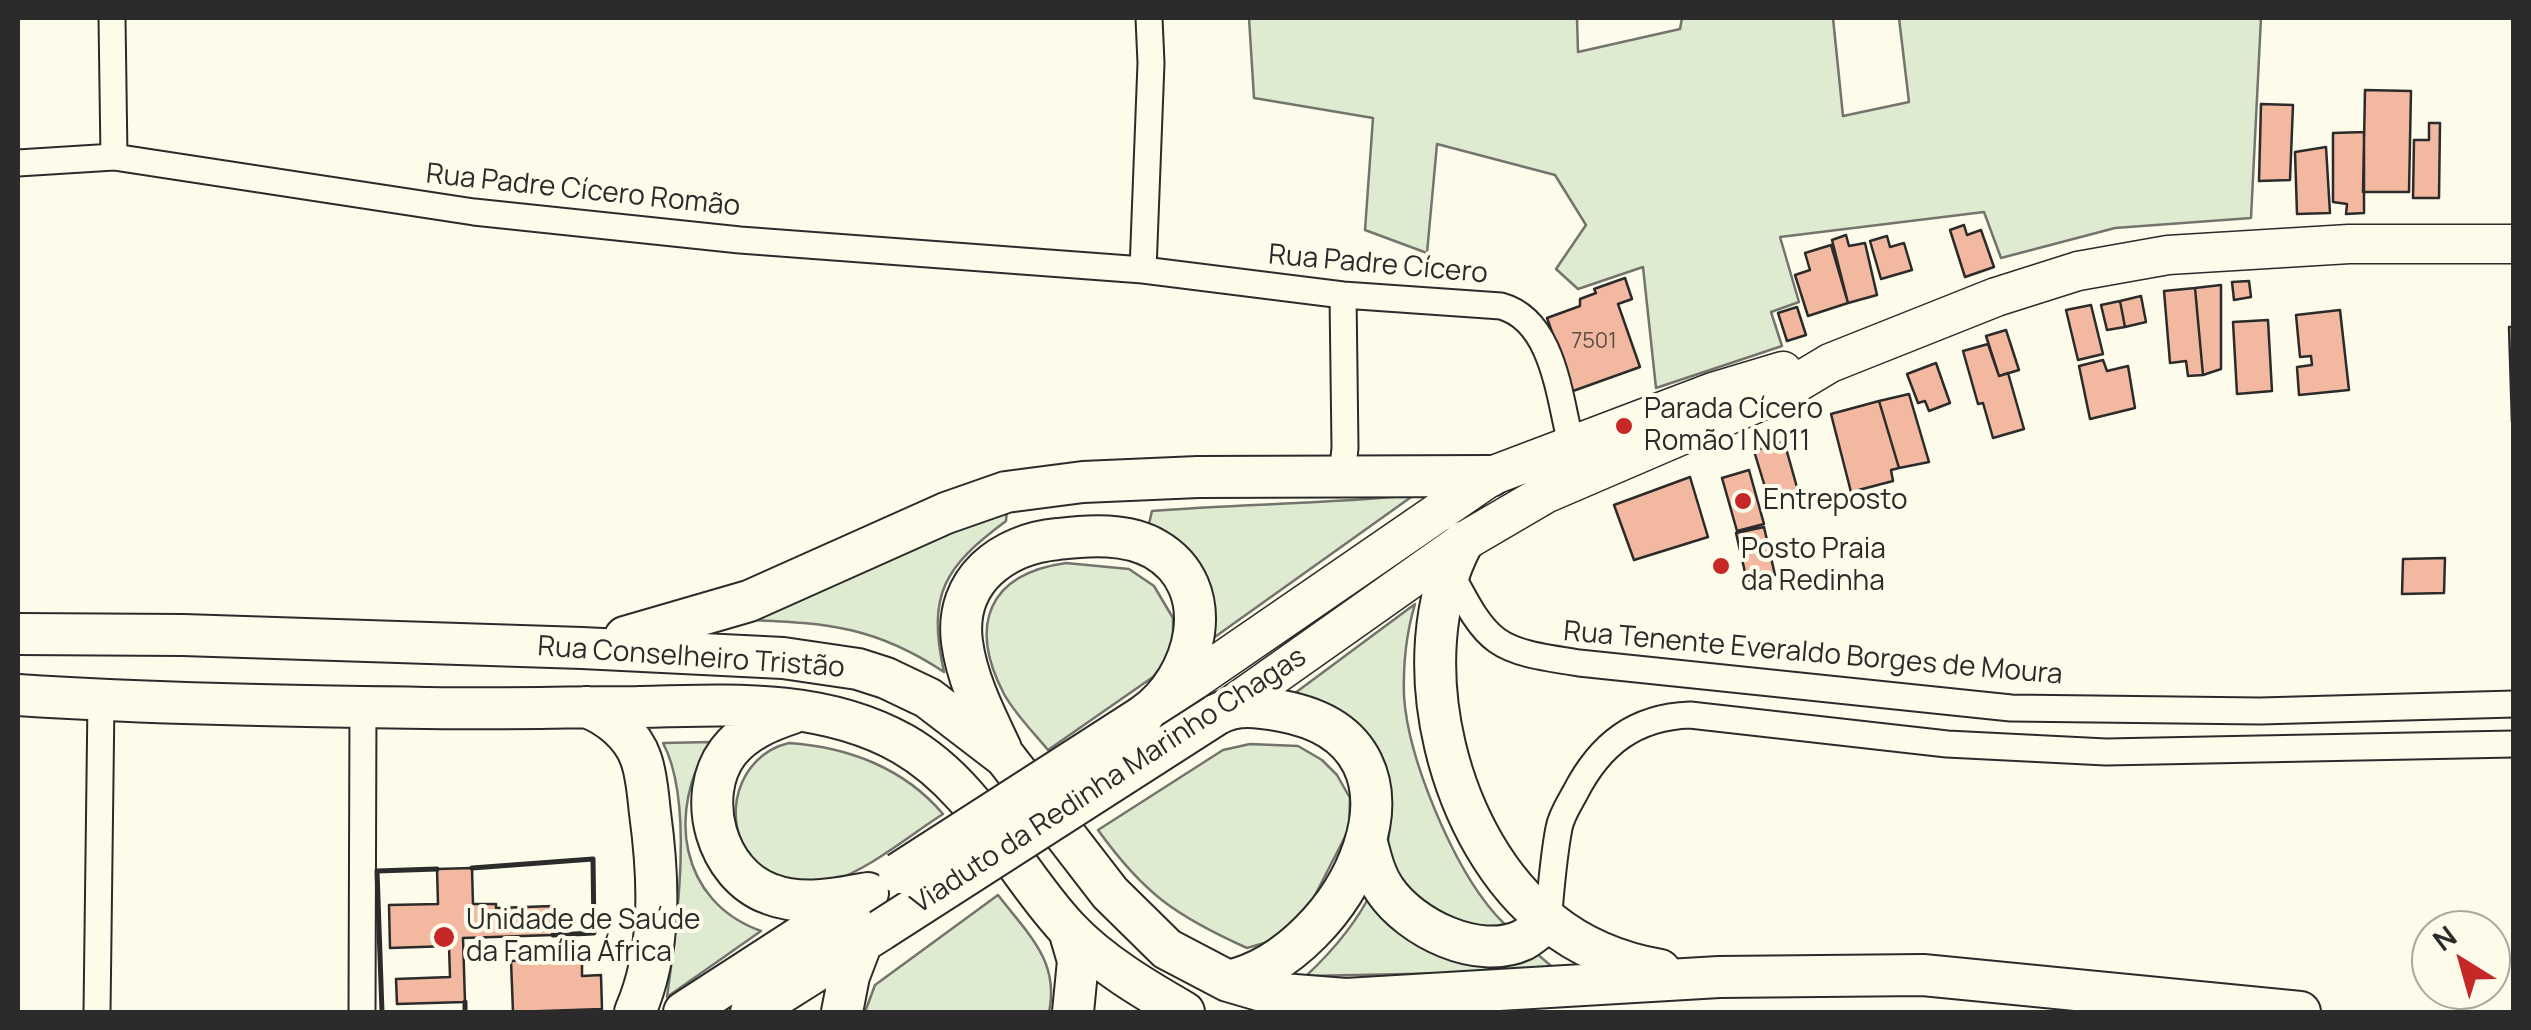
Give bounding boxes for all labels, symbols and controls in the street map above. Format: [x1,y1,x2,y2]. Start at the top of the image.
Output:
street label: Rua Padre Cícero Romão [424,158,742,224]
street label: Rua Padre Cícero [1267,239,1489,291]
house number: 7501 [1571,329,1617,355]
place label: Parada Cícero Romão | N011 [1644,393,1823,459]
marker: Parada Cícero Romão | N011 [1613,415,1635,437]
place label: Entreposto [1763,484,1907,518]
marker: Entreposto [1732,490,1754,512]
place label: Posto Praia da Redinha [1741,533,1886,599]
marker: Posto Praia da Redinha [1710,555,1732,577]
street label: Rua Tenente Everaldo Borges de Moura [1562,615,2064,693]
street label: Rua Conselheiro Tristão [536,631,846,685]
street label: Viaduto da Redinha Marinho Chagas [905,641,1313,921]
place label: Unidade de Saúde da Família África [466,904,700,970]
north arrow [2411,910,2511,1010]
text: N [2425,916,2464,959]
marker: Unidade de Saúde da Família África [431,924,457,950]

